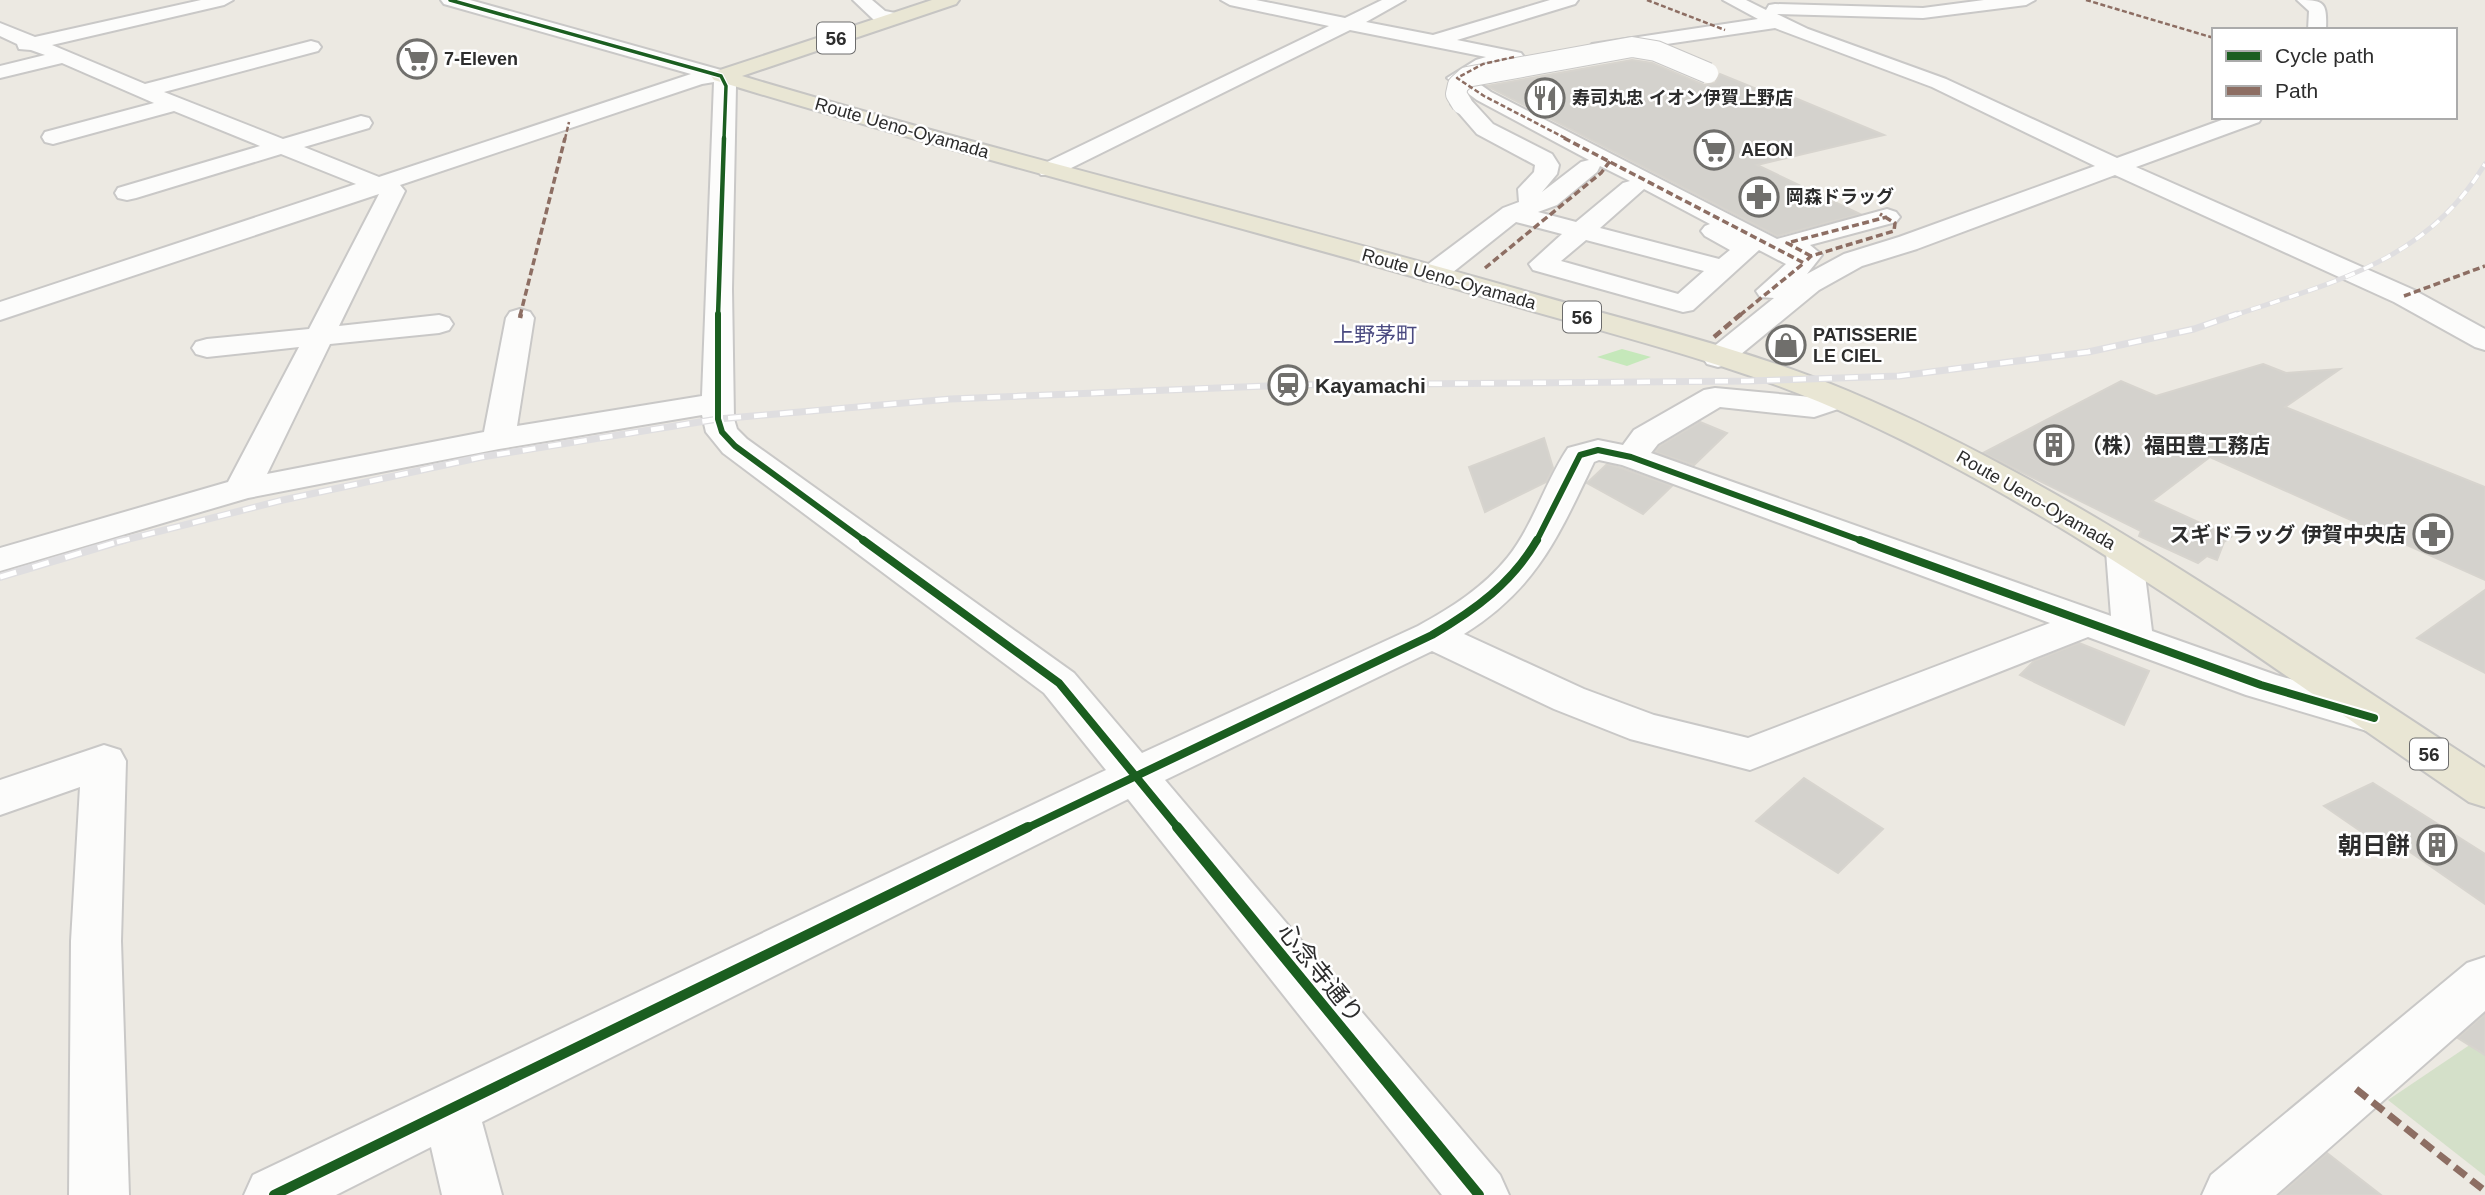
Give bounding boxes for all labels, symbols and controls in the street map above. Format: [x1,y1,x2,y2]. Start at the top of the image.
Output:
road number: 56 [817,22,855,54]
legend [2212,28,2457,119]
supermarket icon: 7-Eleven [396,38,438,80]
text: Cycle path [2275,44,2374,67]
place label: 7-Eleven [444,49,518,69]
restaurant icon: 寿司丸忠 イオン伊賀上野店 [1524,77,1566,119]
text: Path [2275,79,2318,102]
place label: 寿司丸忠 イオン伊賀上野店 [1572,88,1793,108]
street label: Route Ueno-Oyamada [813,94,992,163]
supermarket icon: AEON [1693,129,1735,171]
place label: AEON [1741,140,1793,160]
pharmacy icon: 岡森ドラッグ [1738,176,1780,218]
place label: 岡森ドラッグ [1786,187,1894,207]
street label: Route Ueno-Oyamada [1360,245,1539,314]
road number: 56 [1563,302,1601,332]
district label: 上野茅町 [1333,323,1417,346]
shop icon: PATISSERIE LE CIEL [1765,324,1807,366]
place label: PATISSERIE LE CIEL [1813,325,1917,366]
station icon: Kayamachi [1267,364,1309,406]
place label: Kayamachi [1315,374,1426,397]
building icon: （株）福田豊工務店 [2033,424,2075,466]
place label: （株）福田豊工務店 [2081,434,2270,457]
street label: Route Ueno-Oyamada [1953,446,2120,554]
pharmacy icon: スギドラッグ 伊賀中央店 [2412,513,2454,555]
place label: スギドラッグ 伊賀中央店 [2169,523,2406,546]
road number: 56 [2410,738,2448,769]
building icon: 朝日餅 [2416,824,2458,866]
place label: 朝日餅 [2338,832,2410,859]
street label: 心念寺通り [1273,918,1369,1028]

